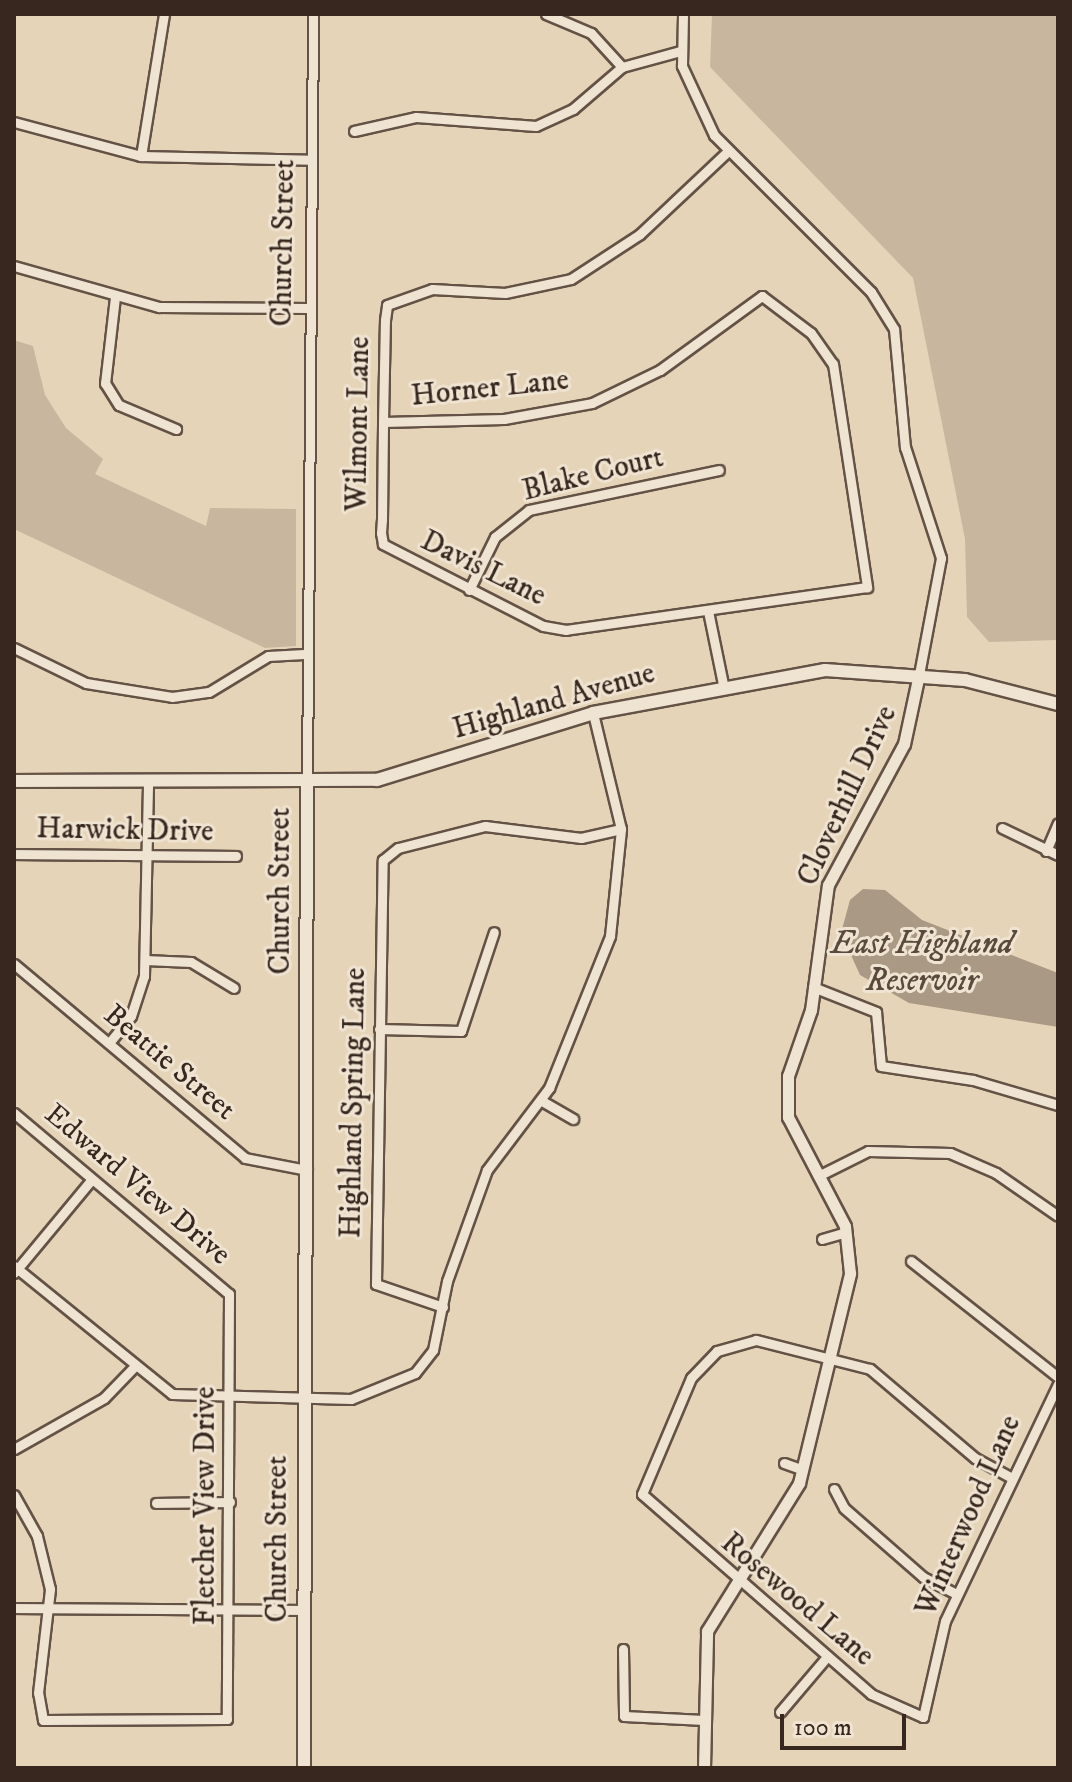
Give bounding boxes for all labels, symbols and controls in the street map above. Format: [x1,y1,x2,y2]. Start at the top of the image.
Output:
street label: Church Street [265,159,303,327]
street label: Wilmont Lane [339,336,379,512]
street label: Horner Lane [409,363,571,415]
street label: Blake Court [519,440,667,510]
street label: Davis Lane [415,523,551,615]
street label: Highland Avenue [449,656,659,748]
street label: Cloverhill Drive [791,700,905,892]
street label: Church Street [263,807,299,975]
street label: Harwick Drive [36,811,214,851]
water label: East Highland Reservoir [831,926,1013,1001]
street label: Highland Spring Lane [334,967,374,1239]
street label: Beattie Street [96,997,242,1129]
street label: Edward View Drive [37,1097,237,1273]
street label: Fletcher View Drive [188,1386,224,1626]
street label: Winterwood Lane [909,1410,1029,1622]
street label: Church Street [260,1455,296,1623]
street label: Rosewood Lane [713,1525,881,1675]
scale bar [784,1698,910,1748]
text: 100 m [794,1713,852,1743]

